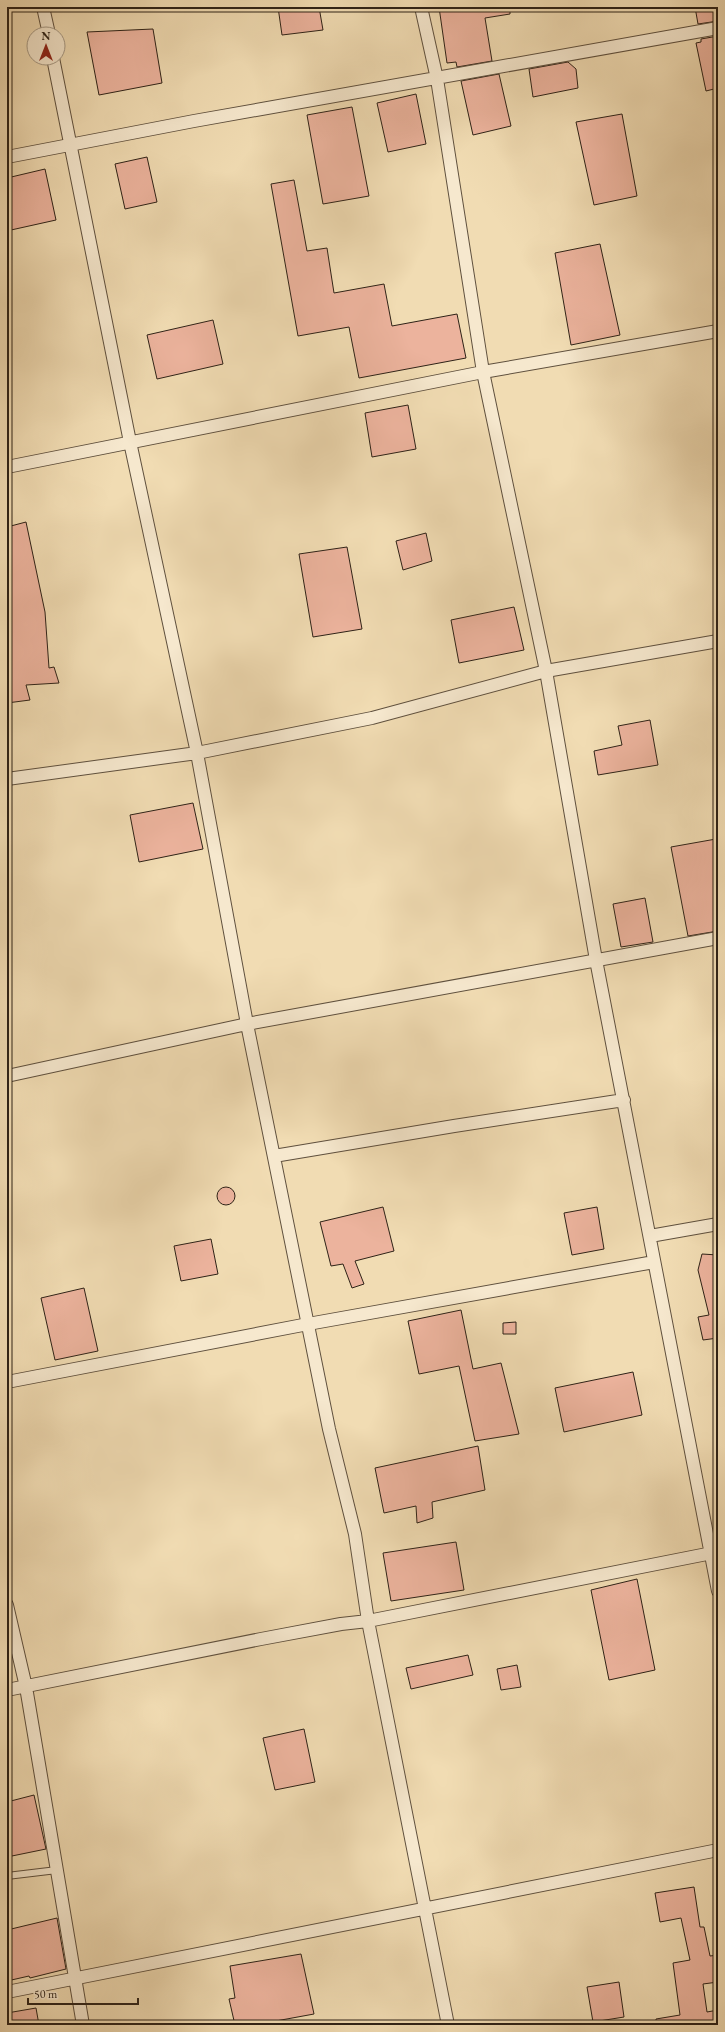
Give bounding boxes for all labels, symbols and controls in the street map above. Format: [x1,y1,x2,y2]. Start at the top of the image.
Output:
north arrow [26,26,66,66]
text: N [42,29,51,43]
scale bar [28,1980,138,2006]
text: 50 m [34,1986,58,2002]

